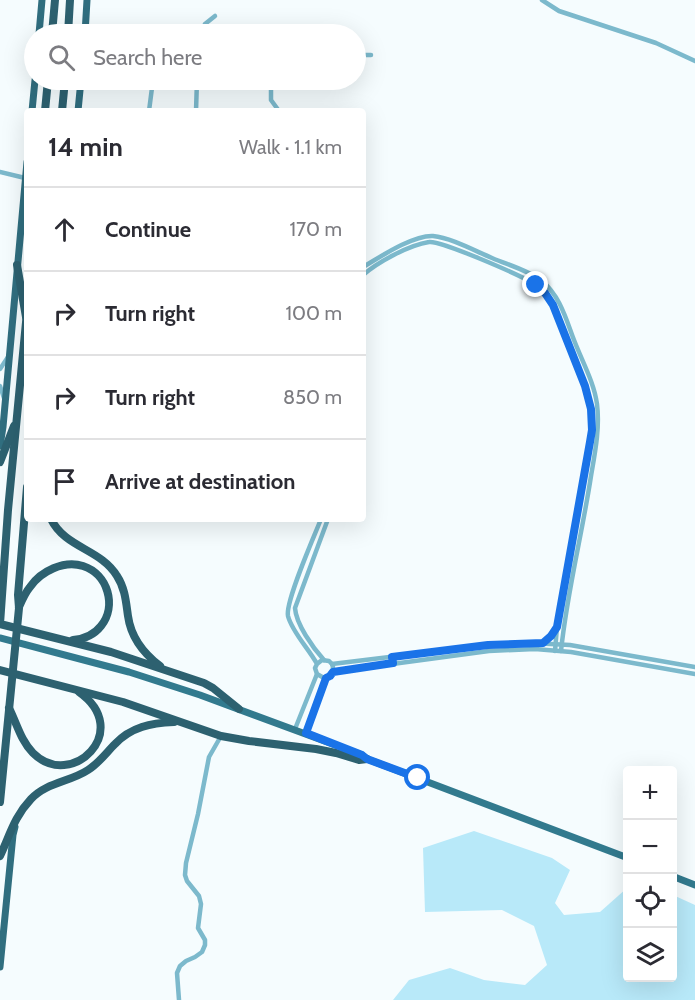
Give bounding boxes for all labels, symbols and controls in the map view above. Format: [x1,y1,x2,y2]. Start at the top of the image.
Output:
search box [24,24,366,90]
icon: search [45,41,78,74]
text: Search here [93,44,202,71]
text: 14 min [48,131,123,163]
text: Walk · 1.1 km [239,135,342,159]
icon: ahead [48,213,81,246]
text: Continue [105,216,191,243]
text: 170 m [290,217,342,241]
route end [522,271,548,297]
icon: right [48,297,81,330]
text: Turn right [105,300,195,327]
text: 100 m [286,301,342,325]
icon: right [48,381,81,414]
text: Turn right [105,384,195,411]
text: 850 m [283,385,342,409]
icon: arrive [48,465,81,498]
text: Arrive at destination [105,468,295,495]
route start [404,764,430,790]
map controls [623,766,677,982]
button: + [623,766,677,820]
button: − [623,820,677,874]
button: locate [623,874,677,928]
button: layers [623,928,677,982]

